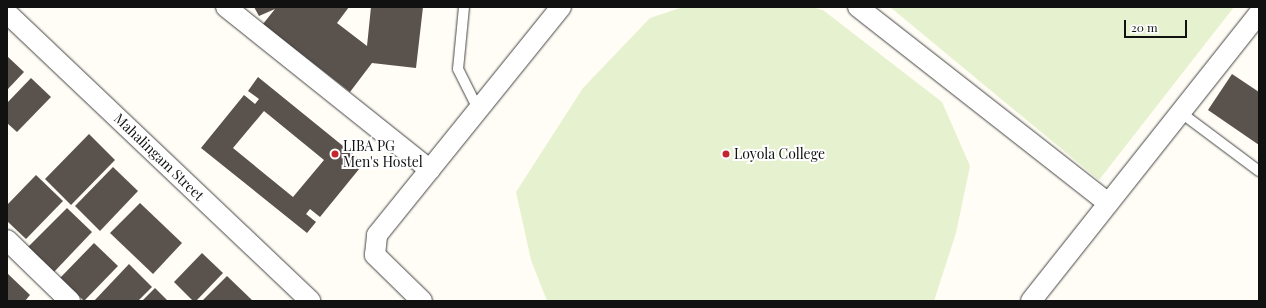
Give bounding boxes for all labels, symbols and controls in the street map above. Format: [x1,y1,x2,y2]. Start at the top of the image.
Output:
scale bar [1126,12,1189,38]
text: 20 m [1131,19,1158,35]
street label: Mahalingam Street [111,110,207,204]
place label: LIBA PG Men's Hostel [343,138,423,170]
place label: Loyola College [734,146,825,162]
marker: LIBA PG Men's Hostel [330,149,340,159]
marker: Loyola College [721,149,731,159]

